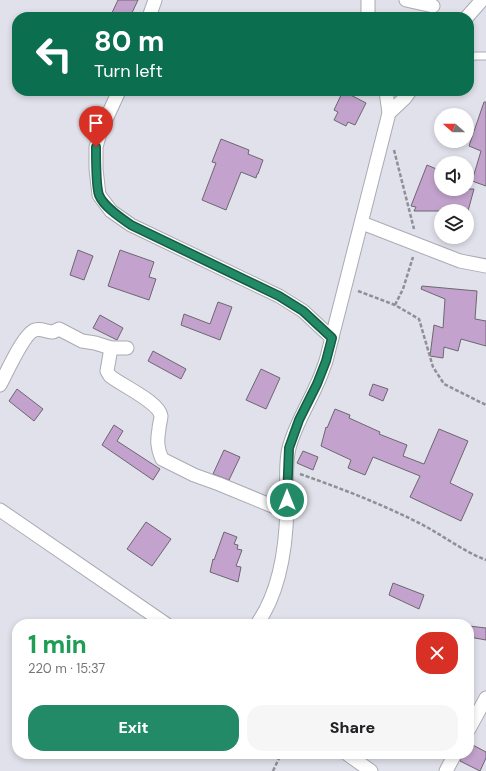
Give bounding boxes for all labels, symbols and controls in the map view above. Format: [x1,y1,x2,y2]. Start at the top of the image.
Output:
text: 80 m [94,23,164,60]
icon: left [28,28,80,80]
text: Turn left [94,59,163,83]
pin [79,106,113,147]
north arrow [434,108,474,148]
map controls [434,108,474,244]
icon: arrive [85,112,107,134]
button: sound [434,156,474,196]
button: layers [434,204,474,244]
position arrow [266,479,308,521]
text: 1 min [28,629,87,660]
button: close [416,632,458,674]
text: 220 m · 15:37 [28,660,105,677]
button: Exit [28,705,239,751]
button: Share [247,705,458,751]

